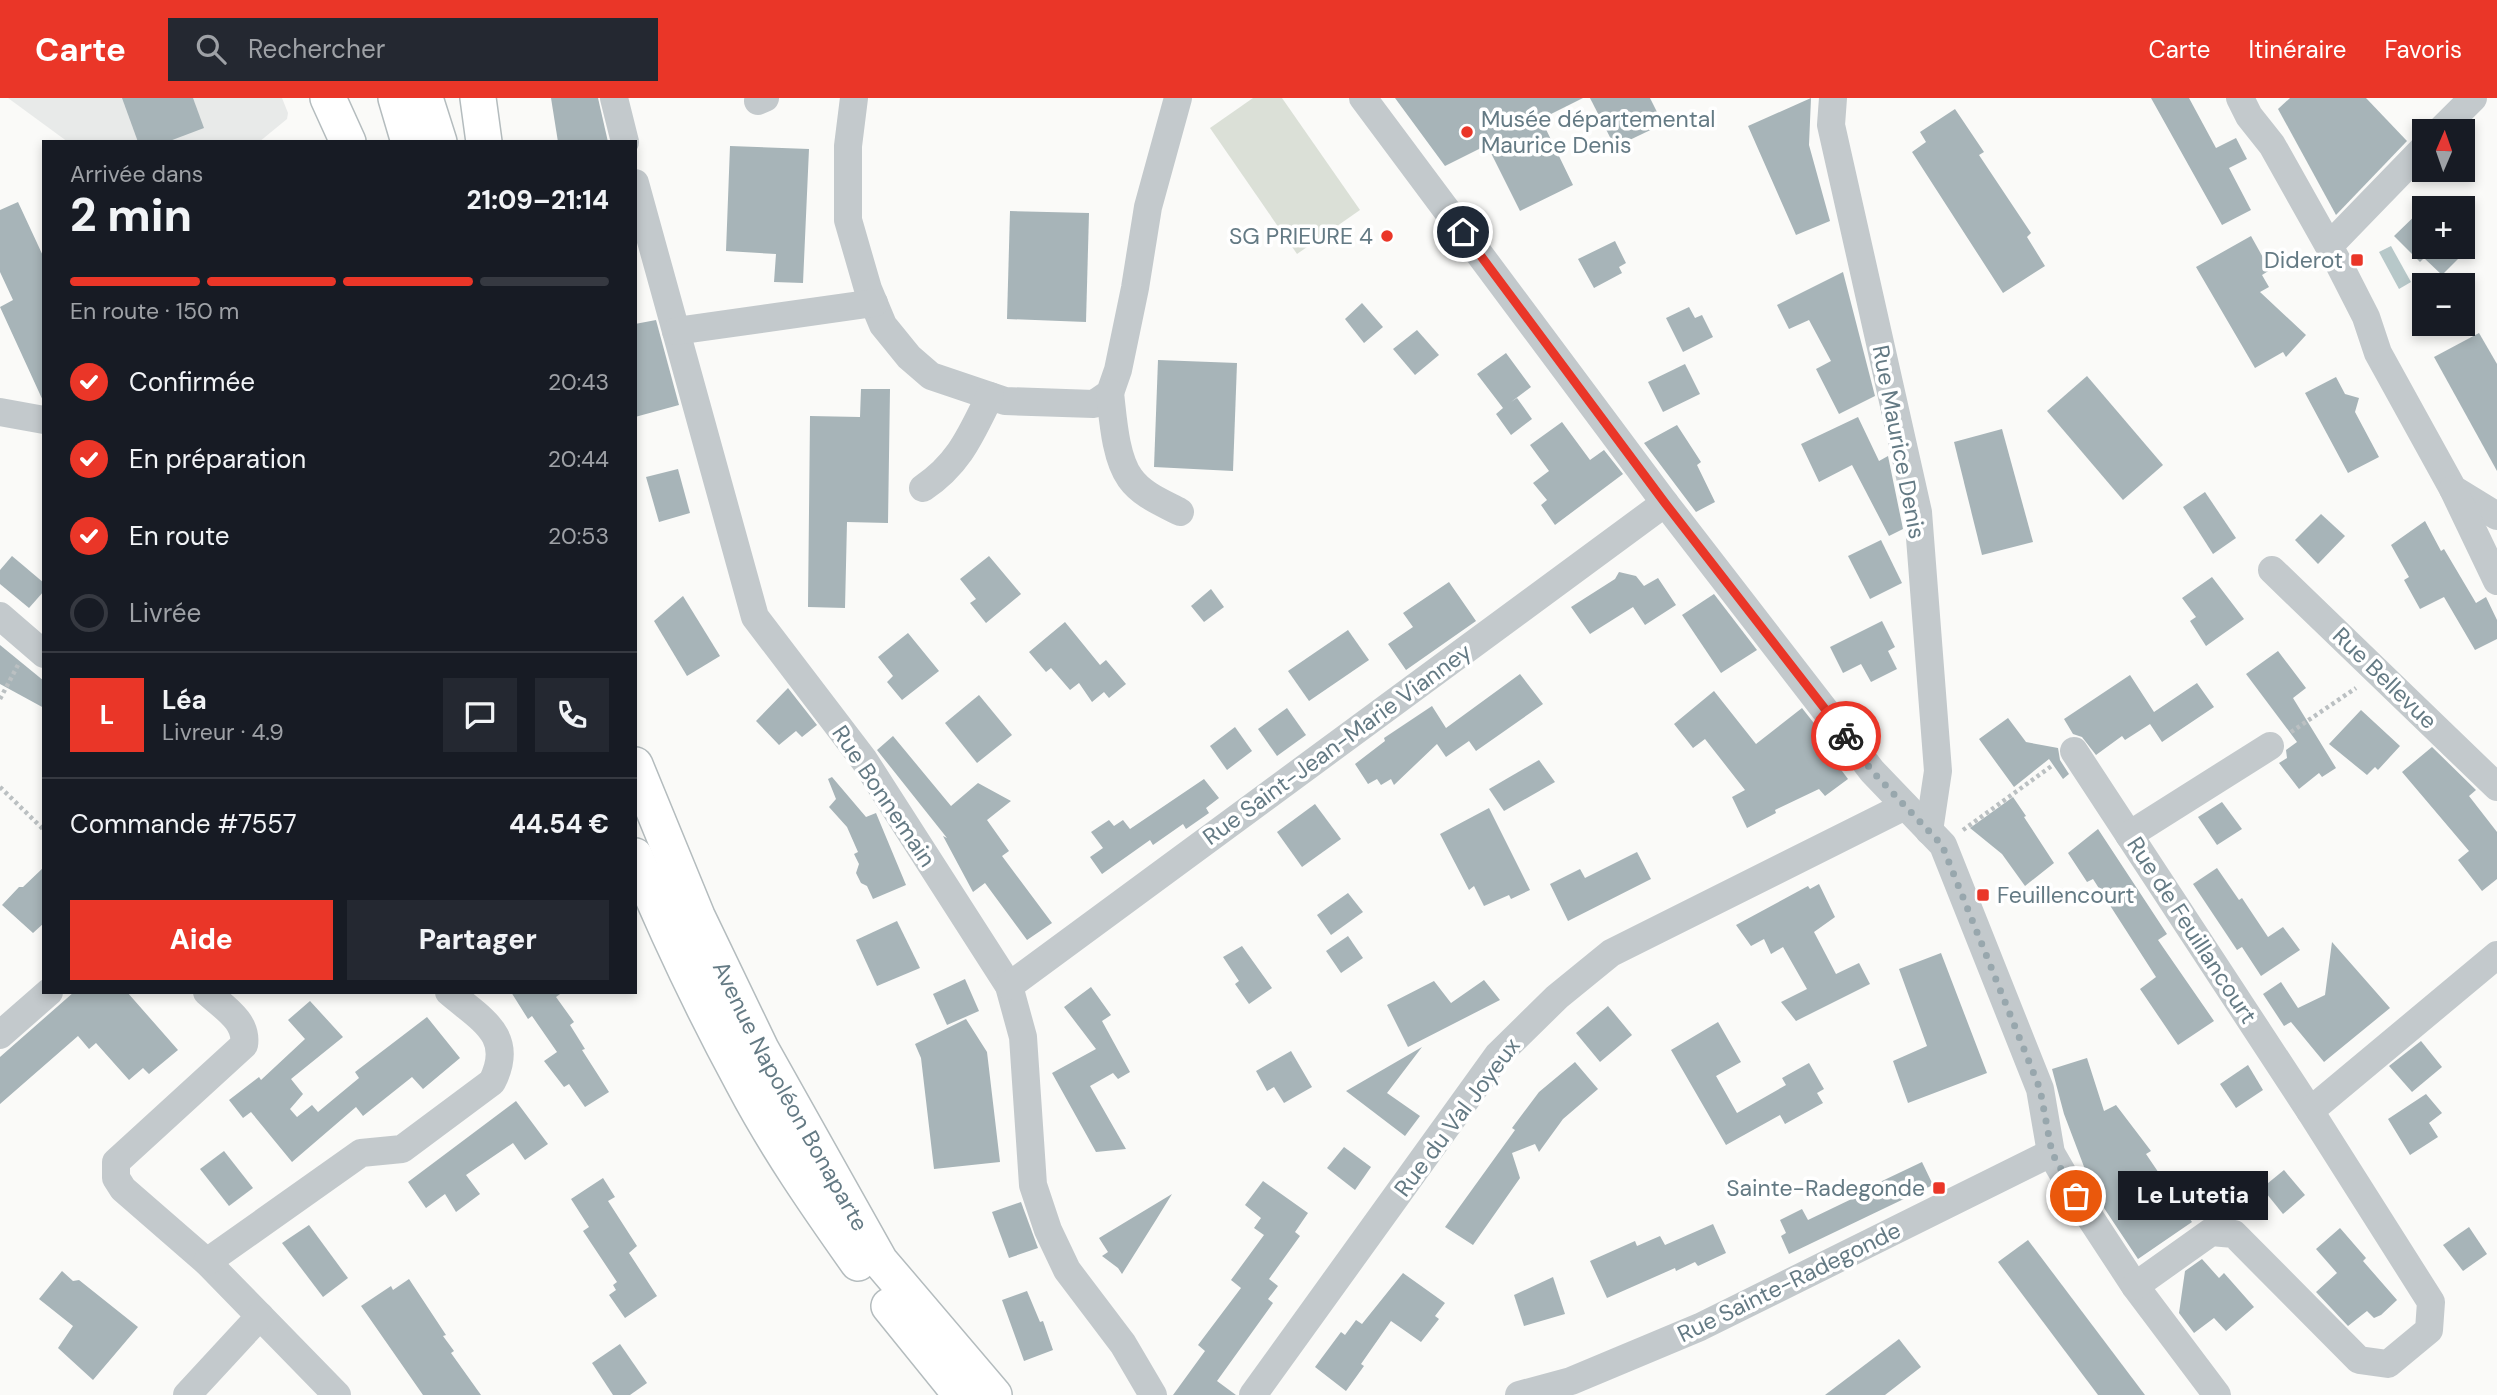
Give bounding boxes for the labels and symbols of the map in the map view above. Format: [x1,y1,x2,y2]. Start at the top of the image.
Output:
place label: Musée départemental Maurice Denis [1481,104,1715,160]
north arrow [2412,119,2474,182]
marker: Musée départemental Maurice Denis [1459,124,1475,140]
pin [1433,202,1493,262]
place label: SG PRIEURE 4 [1229,221,1373,251]
marker: SG PRIEURE 4 [1379,228,1395,244]
place label: Diderot [2264,245,2343,275]
marker: Diderot [2349,252,2365,268]
street label: Rue Maurice Denis [1866,343,1932,541]
street label: Rue Bellevue [2326,621,2444,735]
street label: Rue Saint-Jean-Marie Vianney [1197,636,1477,852]
courier [1811,701,1881,771]
street label: Rue Bonnemain [826,719,942,873]
street label: Rue de Feuillancourt [2120,831,2264,1029]
place label: Feuillencourt [1997,880,2135,910]
marker: Feuillencourt [1975,887,1991,903]
street label: Avenue Napoléon Bonaparte [706,956,875,1236]
street label: Rue du Val Joyeux [1387,1032,1527,1202]
pin [2046,1166,2106,1226]
callout: Le Lutetia [2118,1172,2268,1220]
place label: Sainte-Radegonde [1726,1173,1925,1203]
marker: Sainte-Radegonde [1931,1180,1947,1196]
street label: Rue Sainte-Radegonde [1672,1215,1906,1349]

